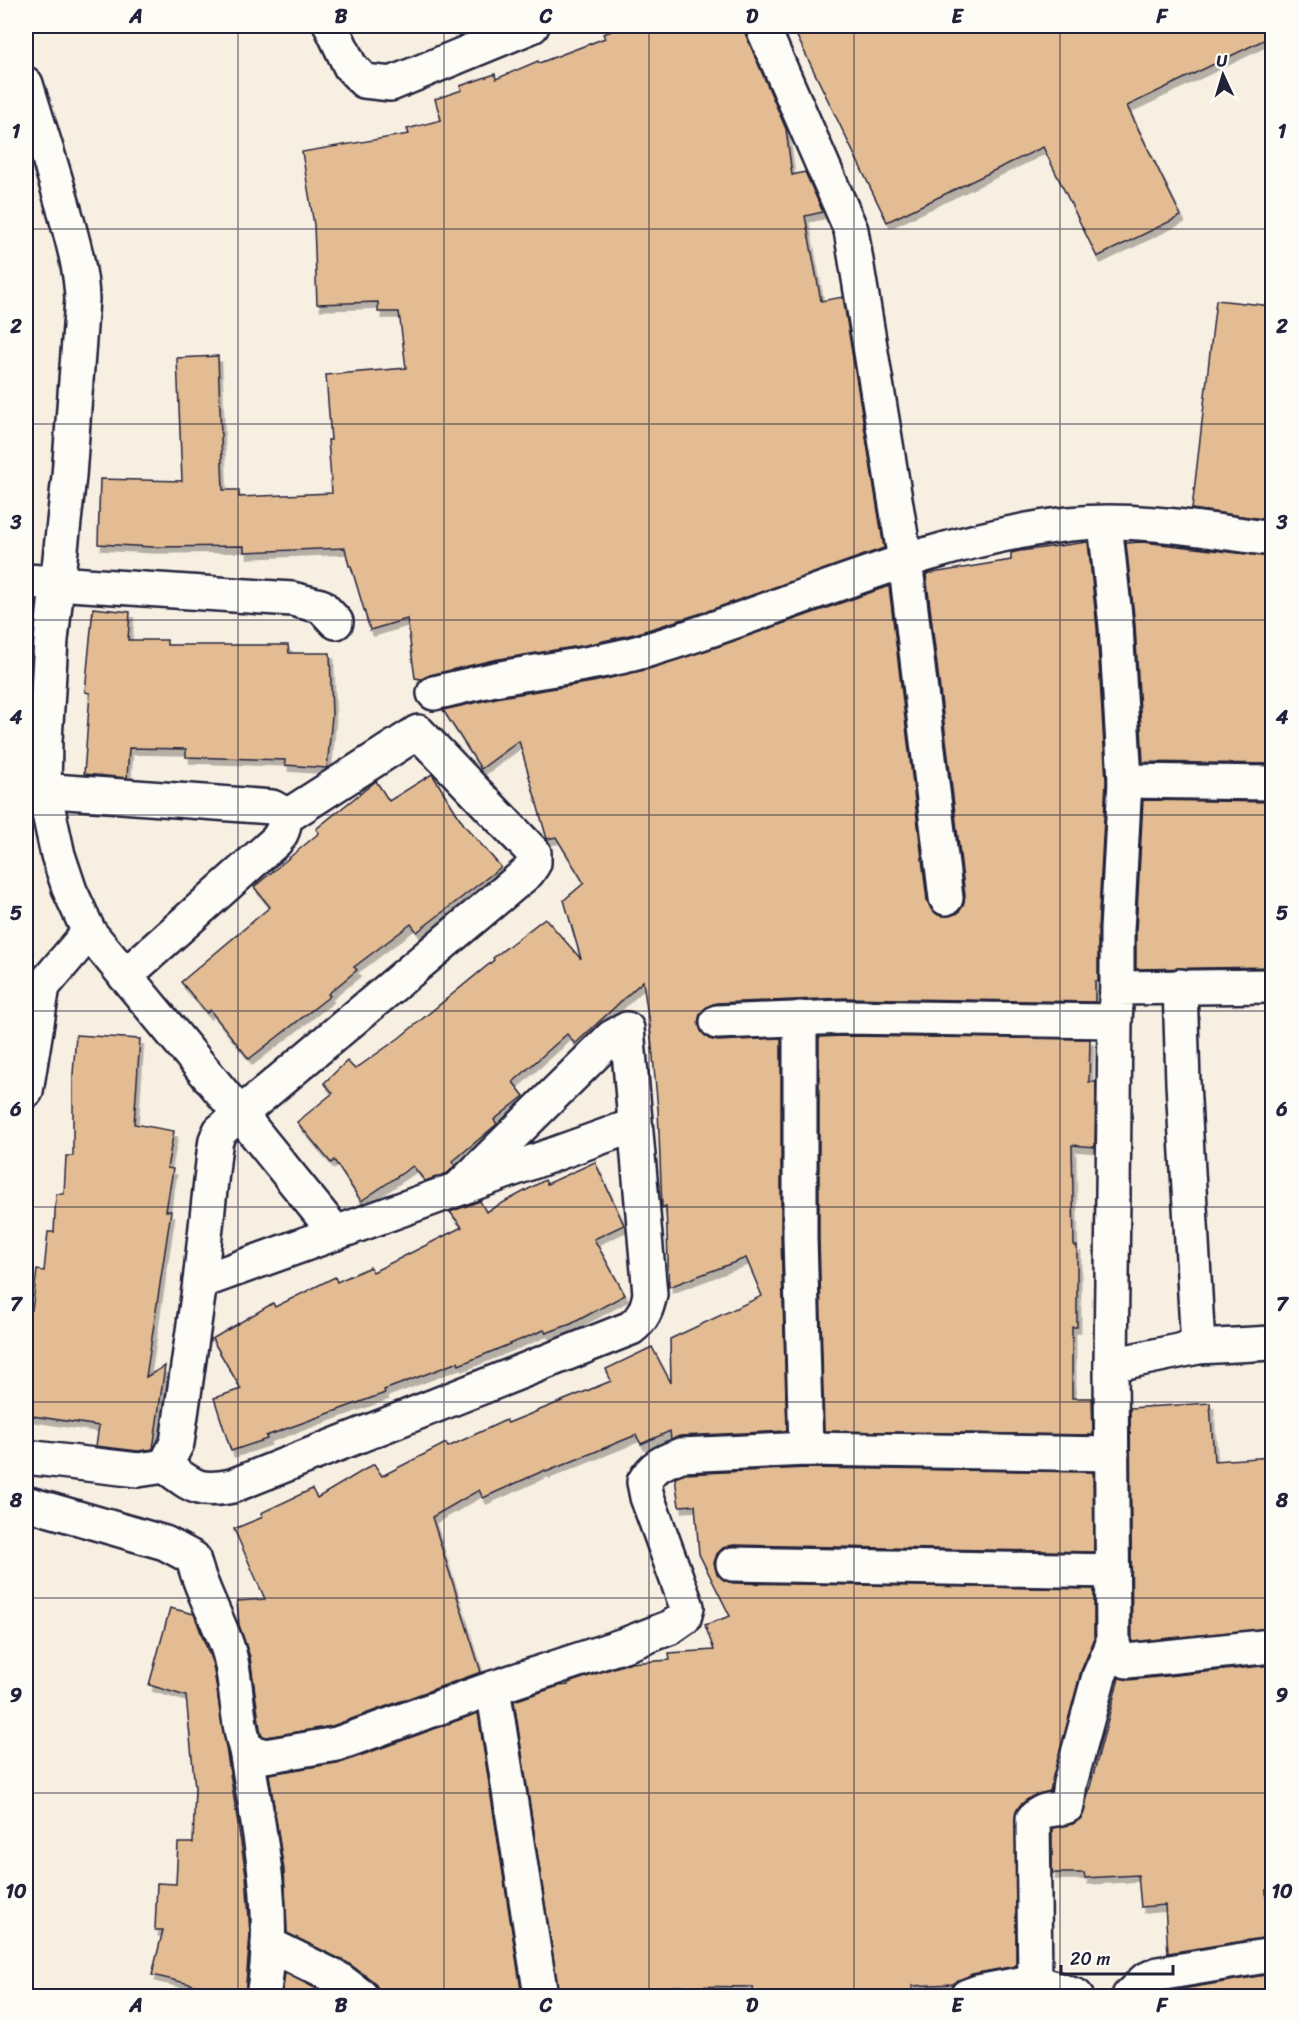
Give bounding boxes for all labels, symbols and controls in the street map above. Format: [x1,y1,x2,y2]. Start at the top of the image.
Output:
text: A [128,0,143,34]
text: B [335,0,348,34]
text: C [539,0,553,34]
text: D [746,0,759,34]
text: E [951,0,964,34]
text: F [1156,0,1169,34]
north arrow [1193,45,1253,105]
text: U [1216,46,1230,75]
text: 1 [12,114,21,149]
text: 1 [1278,114,1287,149]
text: 2 [9,309,22,344]
text: 2 [1275,309,1288,344]
text: 3 [10,505,22,540]
text: 3 [1276,505,1288,540]
text: 4 [9,700,23,735]
text: 4 [1275,700,1289,735]
text: 5 [10,896,22,931]
text: 5 [1276,896,1288,931]
text: 6 [9,1092,22,1127]
text: 6 [1275,1092,1288,1127]
text: 7 [10,1287,23,1322]
text: 7 [1276,1287,1289,1322]
text: 8 [9,1483,23,1518]
text: 8 [1275,1483,1289,1518]
text: 9 [10,1678,22,1713]
text: 9 [1276,1678,1288,1713]
text: 10 [5,1874,27,1909]
text: 10 [1271,1874,1293,1909]
scale bar [1061,1938,1174,1976]
text: 20 m [1070,1943,1110,1975]
text: A [128,1988,143,2022]
text: B [335,1988,348,2022]
text: C [539,1988,553,2022]
text: D [746,1988,759,2022]
text: E [951,1988,964,2022]
text: F [1156,1988,1169,2022]

